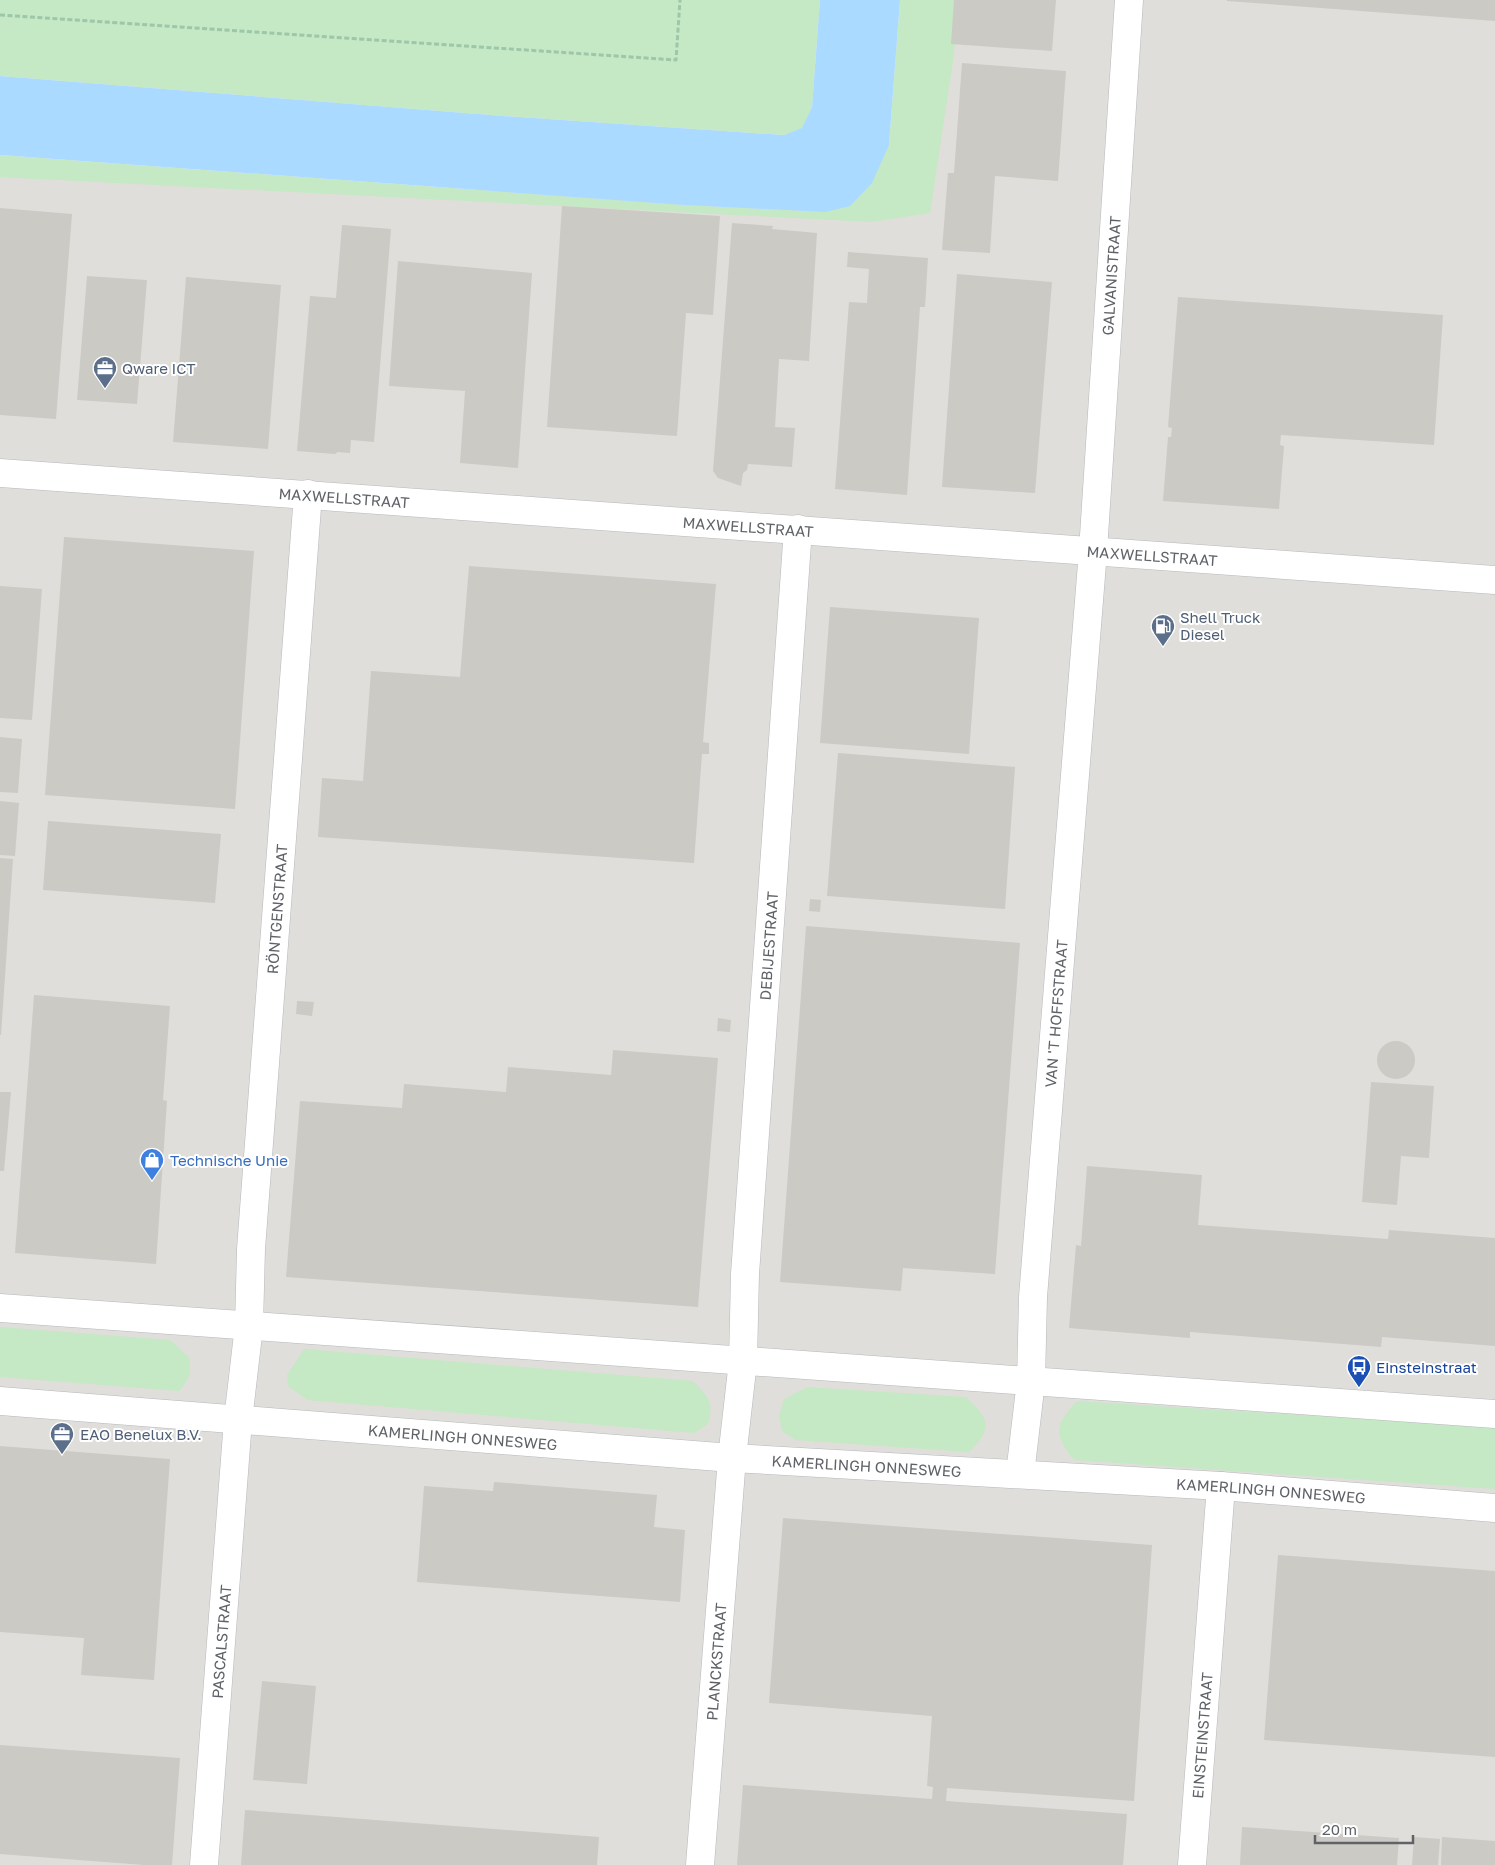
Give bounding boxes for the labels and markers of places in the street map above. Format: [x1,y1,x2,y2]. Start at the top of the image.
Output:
office icon: Qware ICT [92,355,118,389]
place label: Qware ICT [122,359,196,377]
place label: Shell Truck Diesel [1180,608,1261,643]
fuel station icon: Shell Truck Diesel [1150,613,1176,647]
shop icon: Technische Unie [139,1147,165,1181]
place label: Technische Unie [170,1151,288,1169]
bus stop icon: Einsteinstraat [1346,1354,1372,1388]
place label: Einsteinstraat [1376,1358,1477,1376]
office icon: EAO Benelux B.V. [49,1421,75,1455]
place label: EAO Benelux B.V. [80,1425,202,1443]

